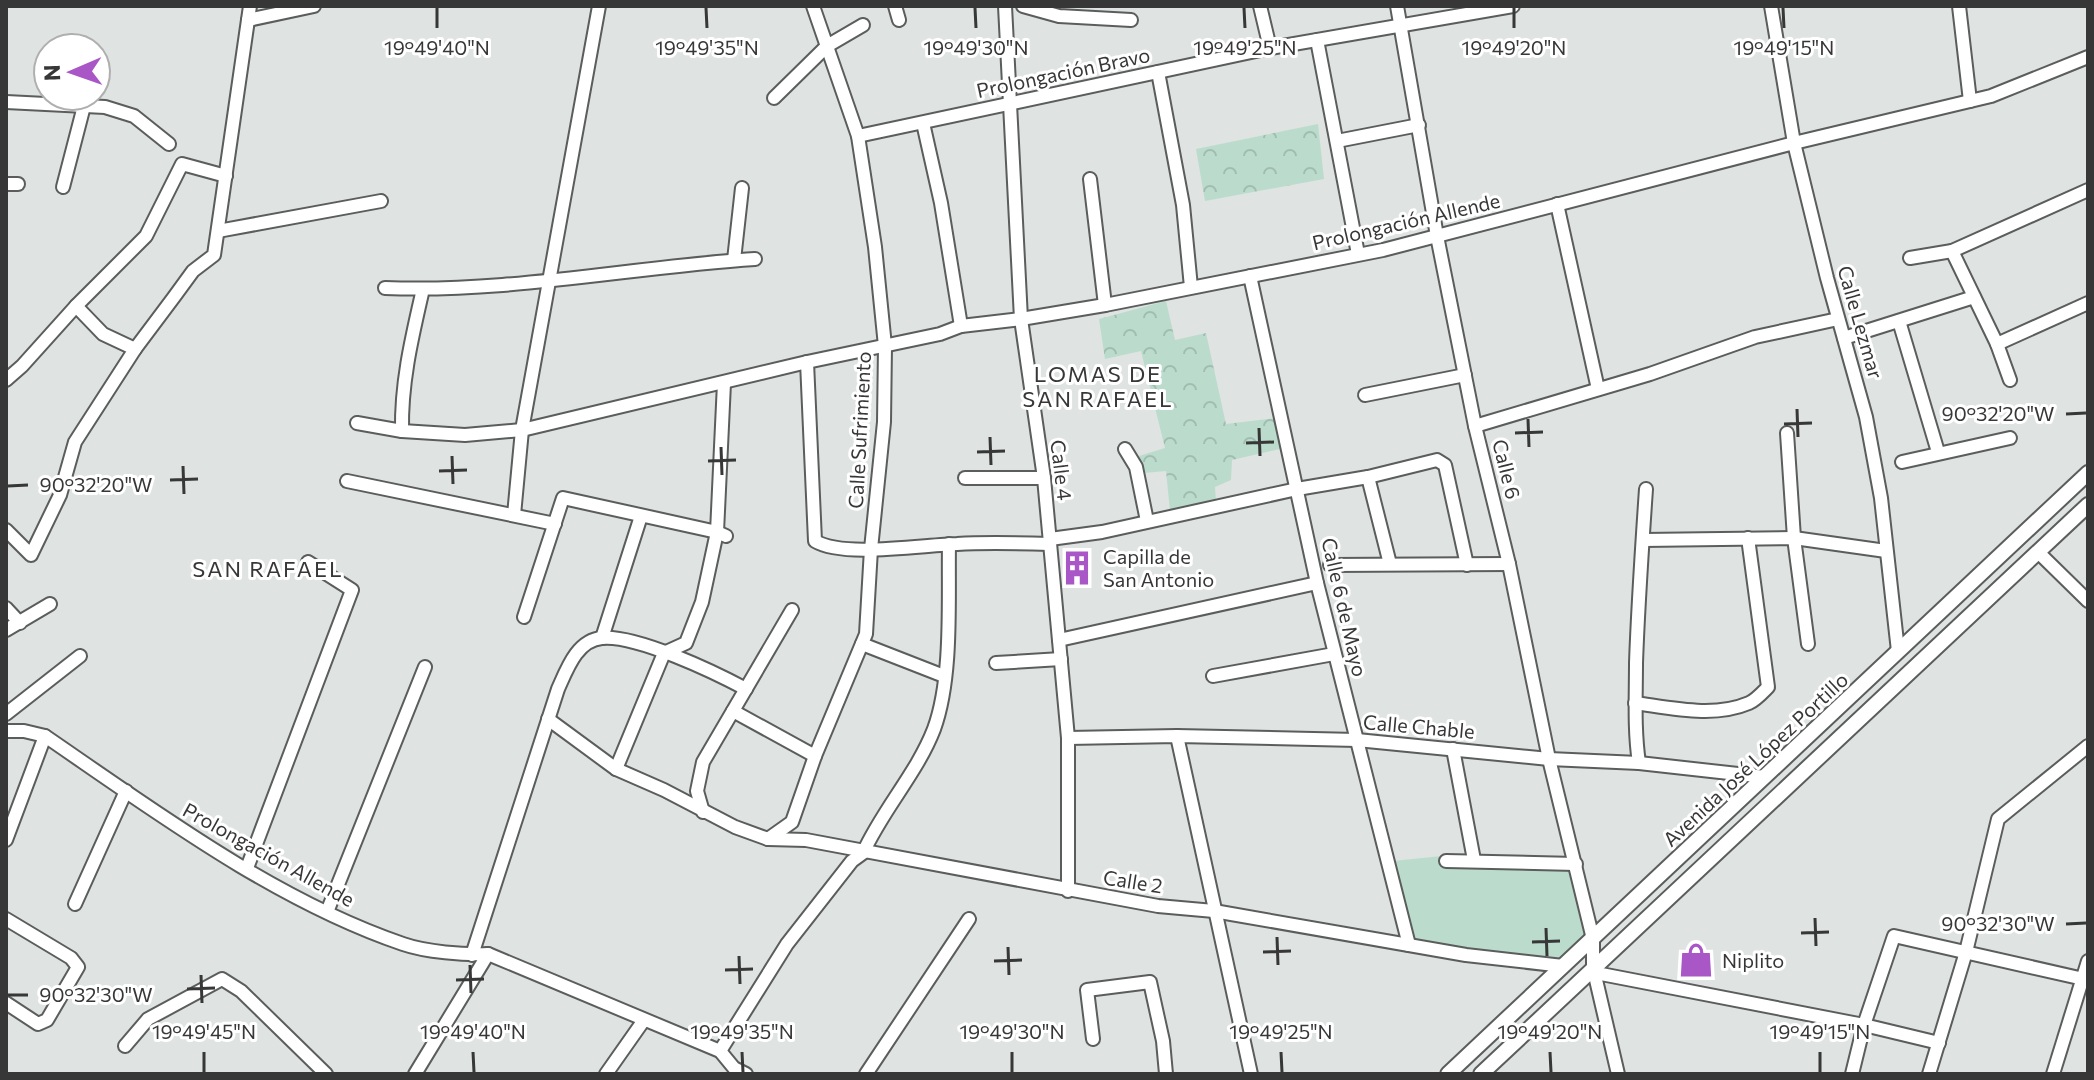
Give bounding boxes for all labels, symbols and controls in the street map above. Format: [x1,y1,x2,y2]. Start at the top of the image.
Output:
north arrow [32,32,112,112]
text: 19°49'40"N [384,35,490,59]
text: 19°49'35"N [655,35,759,59]
text: 19°49'30"N [923,35,1029,59]
text: 19°49'25"N [1193,35,1297,59]
text: 19°49'20"N [1462,35,1566,59]
text: 19°49'15"N [1734,35,1834,59]
street label: Prolongación Bravo [974,42,1152,102]
text: N [38,64,65,81]
street label: Prolongación Allende [1310,188,1502,254]
street label: Calle Lezmar [1833,263,1889,381]
street label: Calle Sufrimiento [843,351,875,509]
district label: LOMAS DE SAN RAFAEL [1022,360,1174,412]
text: 90°32'20"W [1942,401,2054,425]
street label: Calle 6 [1488,437,1526,501]
street label: Calle 4 [1046,438,1078,502]
text: 90°32'20"W [40,472,152,496]
street label: Calle 6 de Mayo [1317,535,1373,679]
place label: Capilla de San Antonio [1103,544,1214,591]
building icon: Capilla de San Antonio [1058,549,1096,587]
district label: SAN RAFAEL [192,555,344,582]
street label: Avenida José López Portillo [1658,667,1852,851]
street label: Calle Chable [1362,709,1476,743]
street label: Prolongación Allende [179,797,359,911]
street label: Calle 2 [1102,864,1164,898]
text: 90°32'30"W [1941,911,2055,935]
shop icon: Niplito [1677,941,1715,979]
place label: Niplito [1722,948,1784,972]
text: 90°32'30"W [39,982,153,1006]
text: 19°49'45"N [152,1019,256,1043]
text: 19°49'40"N [420,1019,526,1043]
text: 19°49'35"N [690,1019,794,1043]
text: 19°49'30"N [959,1019,1065,1043]
text: 19°49'25"N [1229,1019,1333,1043]
text: 19°49'20"N [1498,1019,1602,1043]
text: 19°49'15"N [1770,1019,1870,1043]

